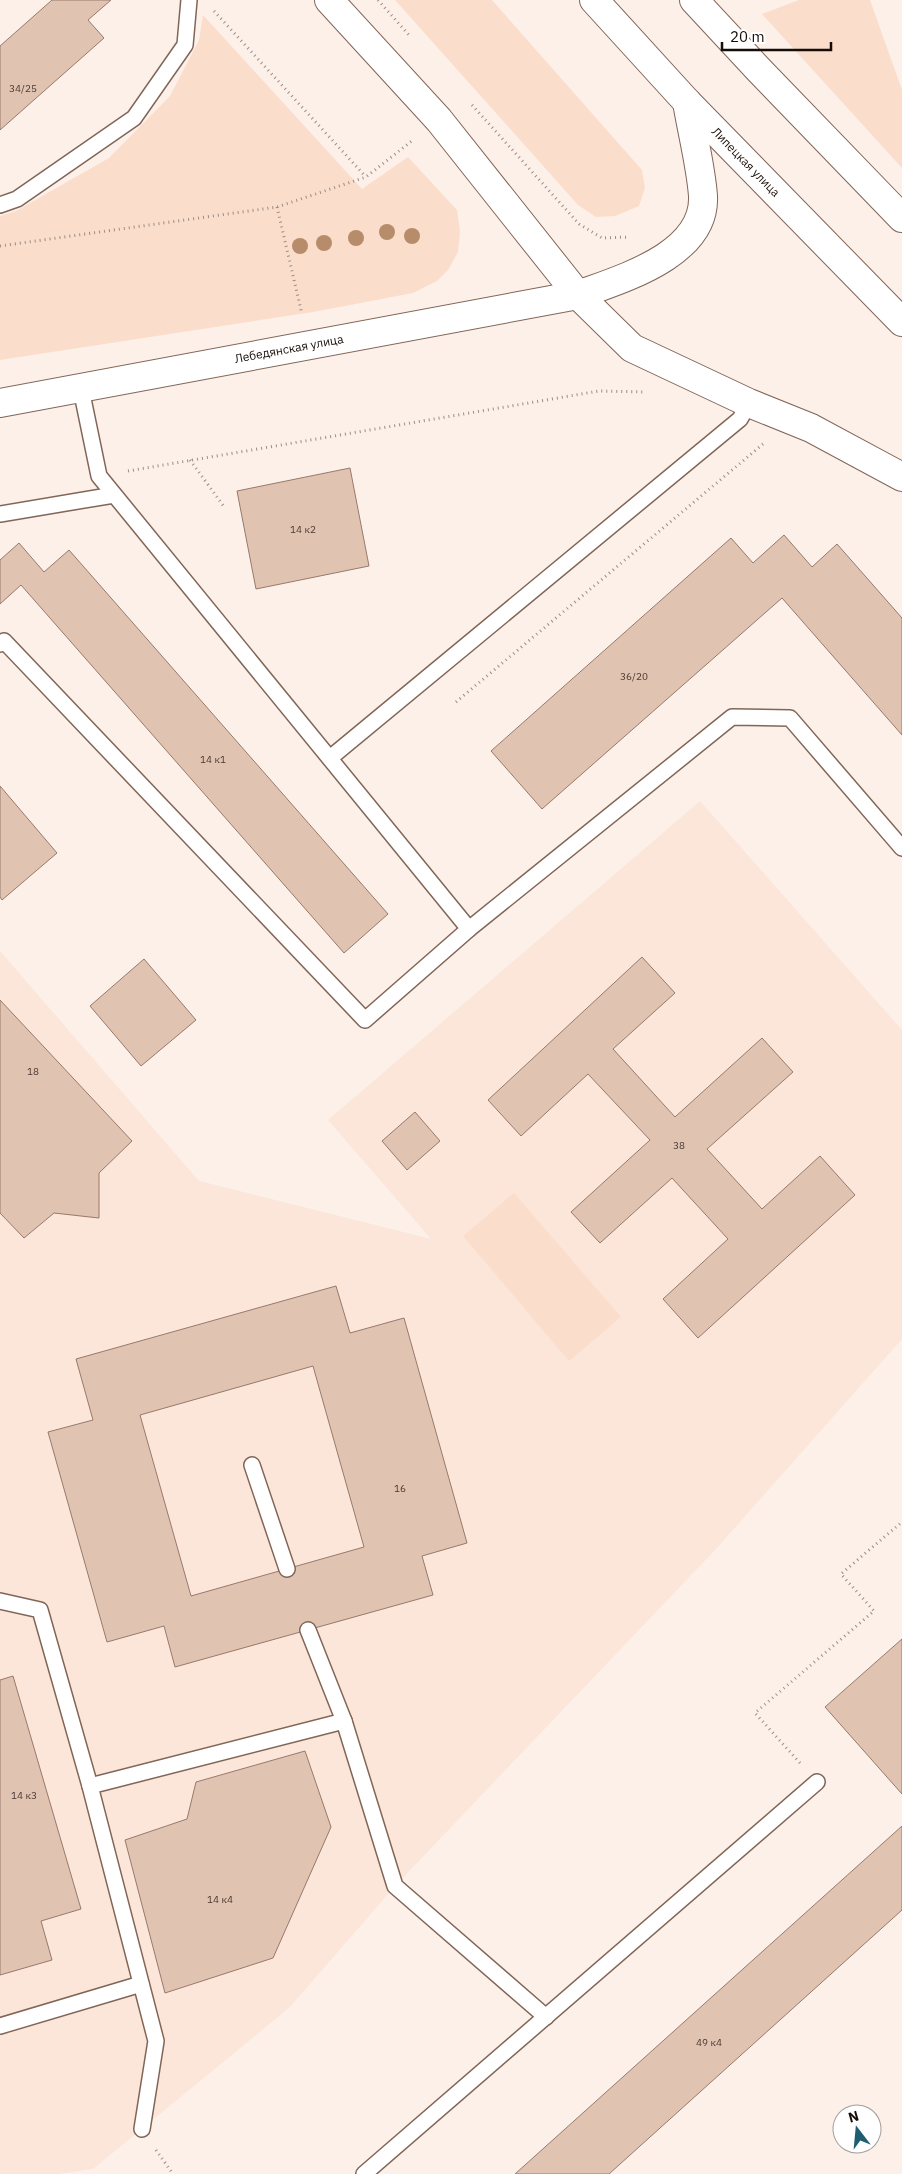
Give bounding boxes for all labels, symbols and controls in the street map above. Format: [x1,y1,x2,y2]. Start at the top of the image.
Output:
scale bar [722,20,831,52]
text: 20 m [730,27,765,46]
house number: 34/25 [9,82,37,95]
street label: Липецкая улица [709,124,784,200]
street label: Лебедянская улица [233,331,345,366]
house number: 14 к2 [290,523,316,536]
house number: 36/20 [620,670,648,683]
house number: 14 к1 [200,753,226,766]
house number: 18 [27,1065,39,1078]
house number: 38 [673,1139,685,1152]
house number: 16 [394,1482,406,1495]
house number: 14 к3 [11,1789,37,1802]
house number: 14 к4 [207,1893,233,1906]
house number: 49 к4 [696,2036,722,2049]
north arrow [832,2104,882,2154]
text: N [846,2106,861,2127]

